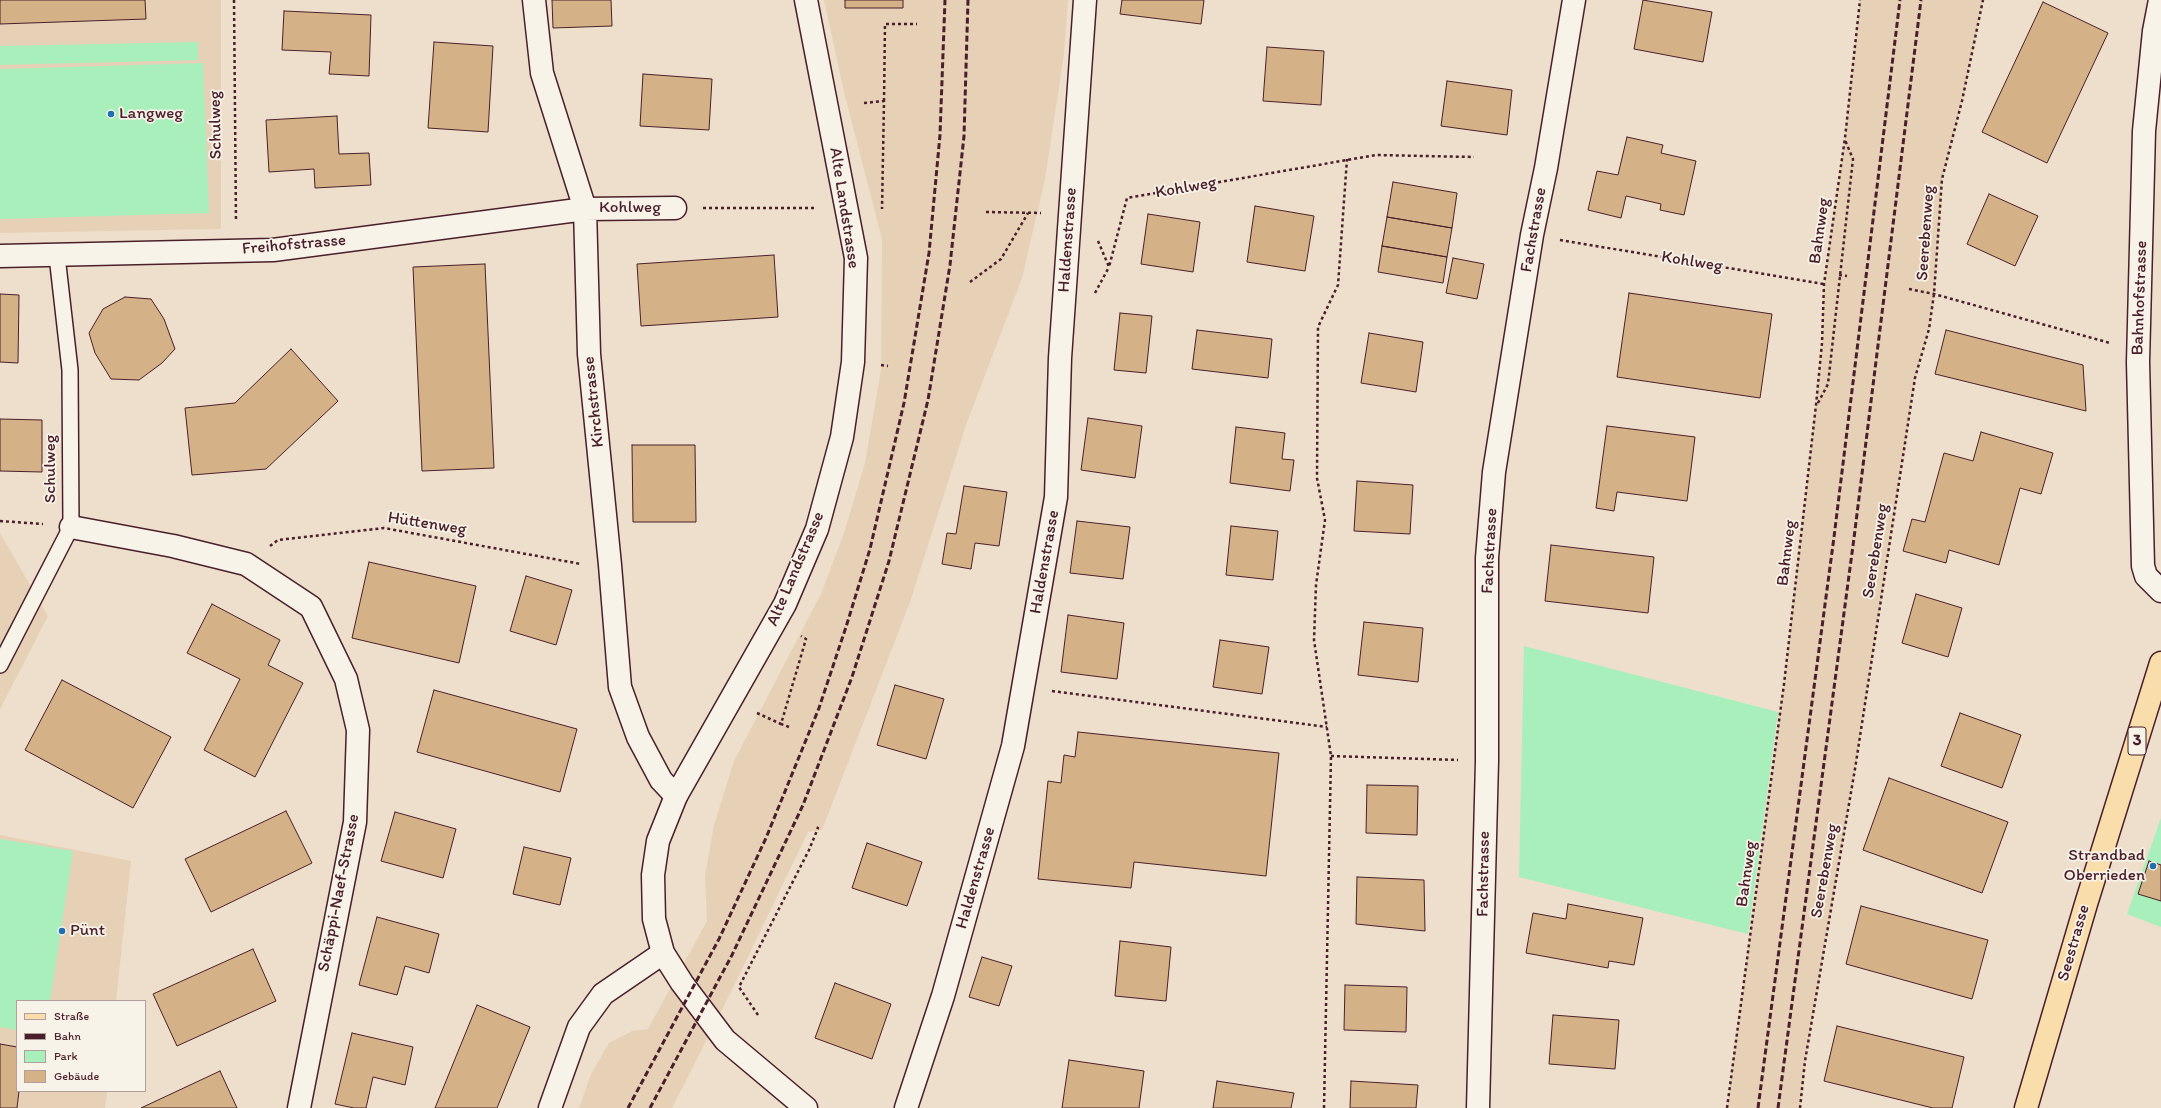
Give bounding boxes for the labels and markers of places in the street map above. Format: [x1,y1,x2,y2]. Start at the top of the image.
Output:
place label: Langweg [119,104,183,124]
marker: Langweg [106,109,116,119]
place label: Strandbad Oberrieden [2064,846,2145,886]
marker: Strandbad Oberrieden [2148,861,2158,871]
place label: Pünt [70,921,105,941]
marker: Pünt [57,926,67,936]

